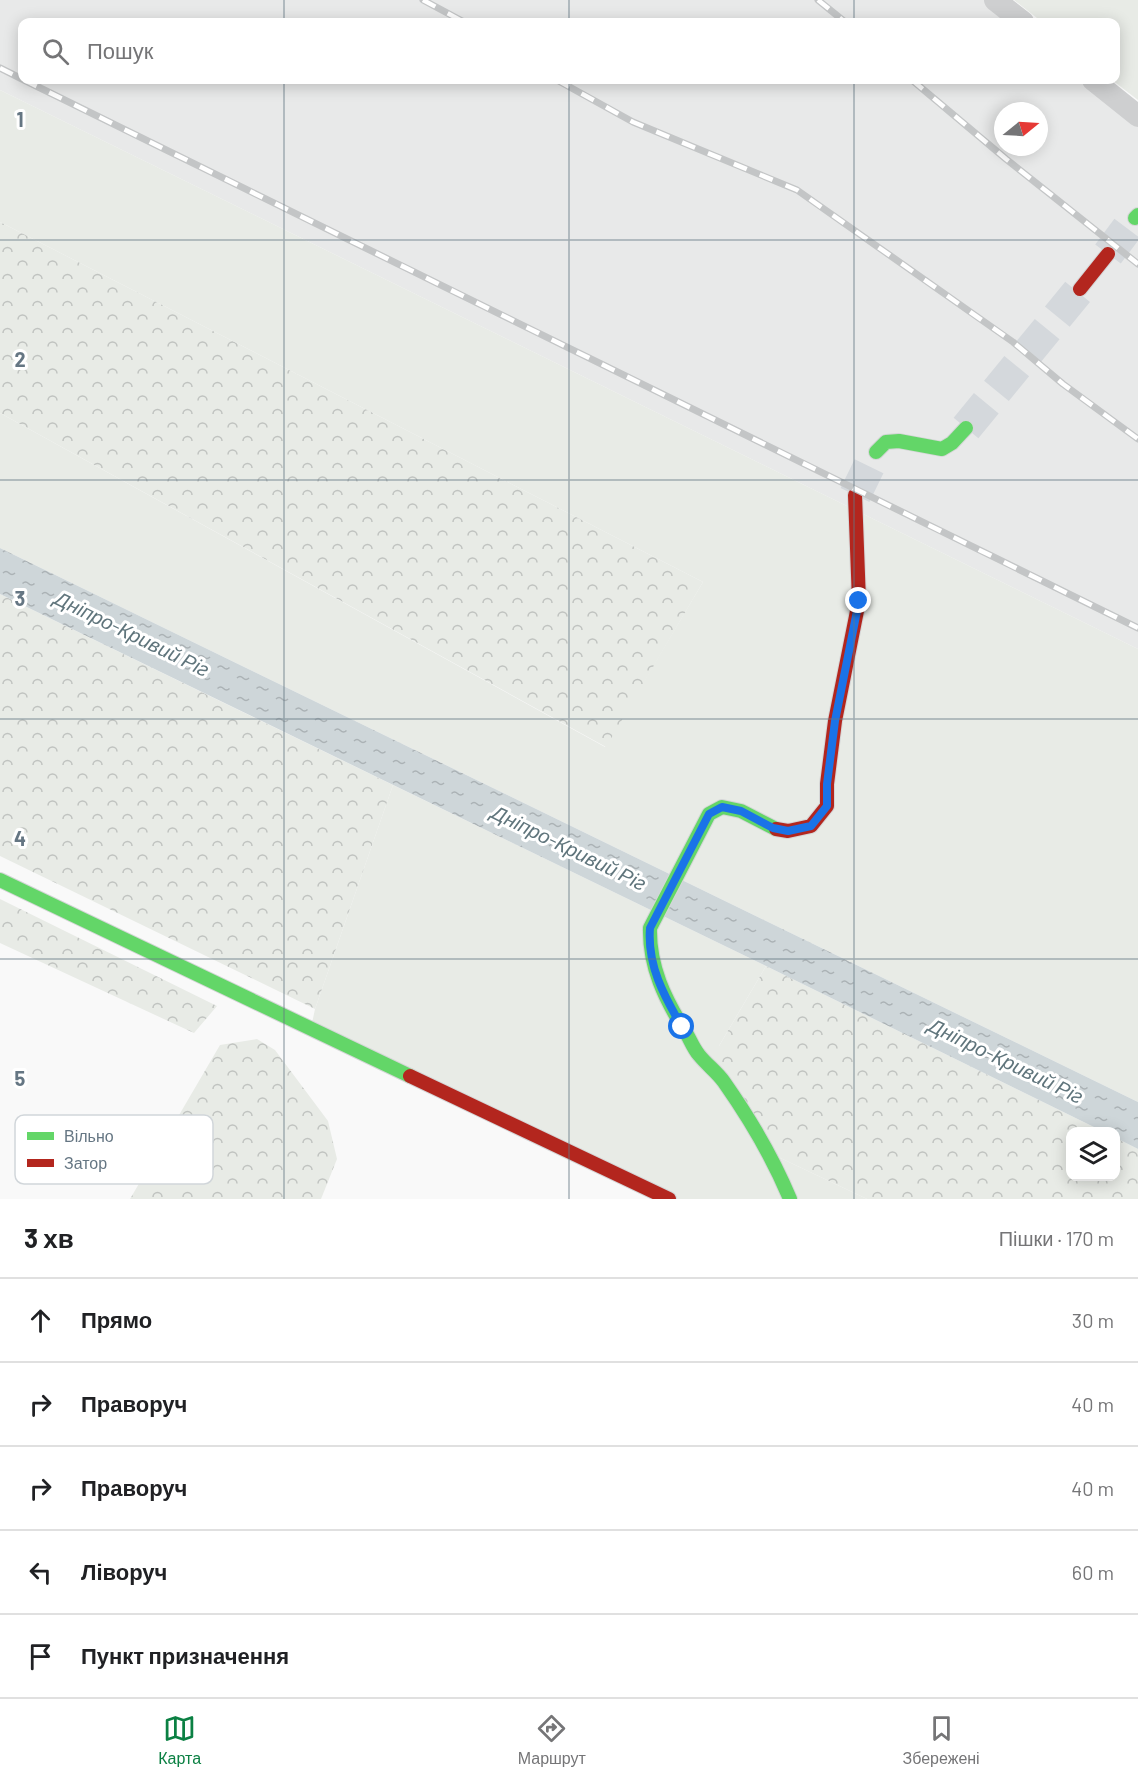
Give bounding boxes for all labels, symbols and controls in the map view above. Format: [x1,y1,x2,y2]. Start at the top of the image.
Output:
search box [18,18,1120,84]
icon: search [39,35,72,68]
text: Пошук [87,37,153,63]
north arrow [994,102,1048,156]
text: 1 [16,107,24,131]
text: 2 [14,347,26,371]
water label: Дніпро-Кривий Ріг [50,584,214,681]
text: 3 [15,586,25,610]
route end [845,587,871,613]
water label: Дніпро-Кривий Ріг [487,798,651,895]
text: 4 [14,826,26,850]
water label: Дніпро-Кривий Ріг [924,1011,1088,1108]
route start [668,1013,694,1039]
text: 5 [15,1066,26,1090]
legend [15,1115,213,1184]
text: Вільно [64,1126,114,1145]
map controls [1066,1127,1120,1181]
button: layers [1066,1127,1120,1181]
text: Затор [64,1153,107,1172]
text: 3 хв [24,1222,74,1253]
text: Пішки · 170 m [999,1226,1114,1250]
icon: ahead [24,1304,57,1337]
text: Прямо [81,1306,152,1332]
text: 30 m [1072,1308,1114,1332]
icon: right [24,1388,57,1421]
text: Праворуч [81,1390,187,1416]
text: 40 m [1071,1392,1114,1416]
icon: right [24,1472,57,1505]
text: Праворуч [81,1474,187,1500]
text: 40 m [1071,1476,1114,1500]
icon: left [24,1556,57,1589]
text: Ліворуч [81,1558,167,1584]
text: 60 m [1072,1560,1114,1584]
icon: arrive [24,1640,57,1673]
text: Пункт призначення [81,1642,289,1668]
tab: Карта [158,1712,201,1768]
tab: Маршрут [518,1712,586,1768]
tab: Збережені [903,1712,980,1768]

